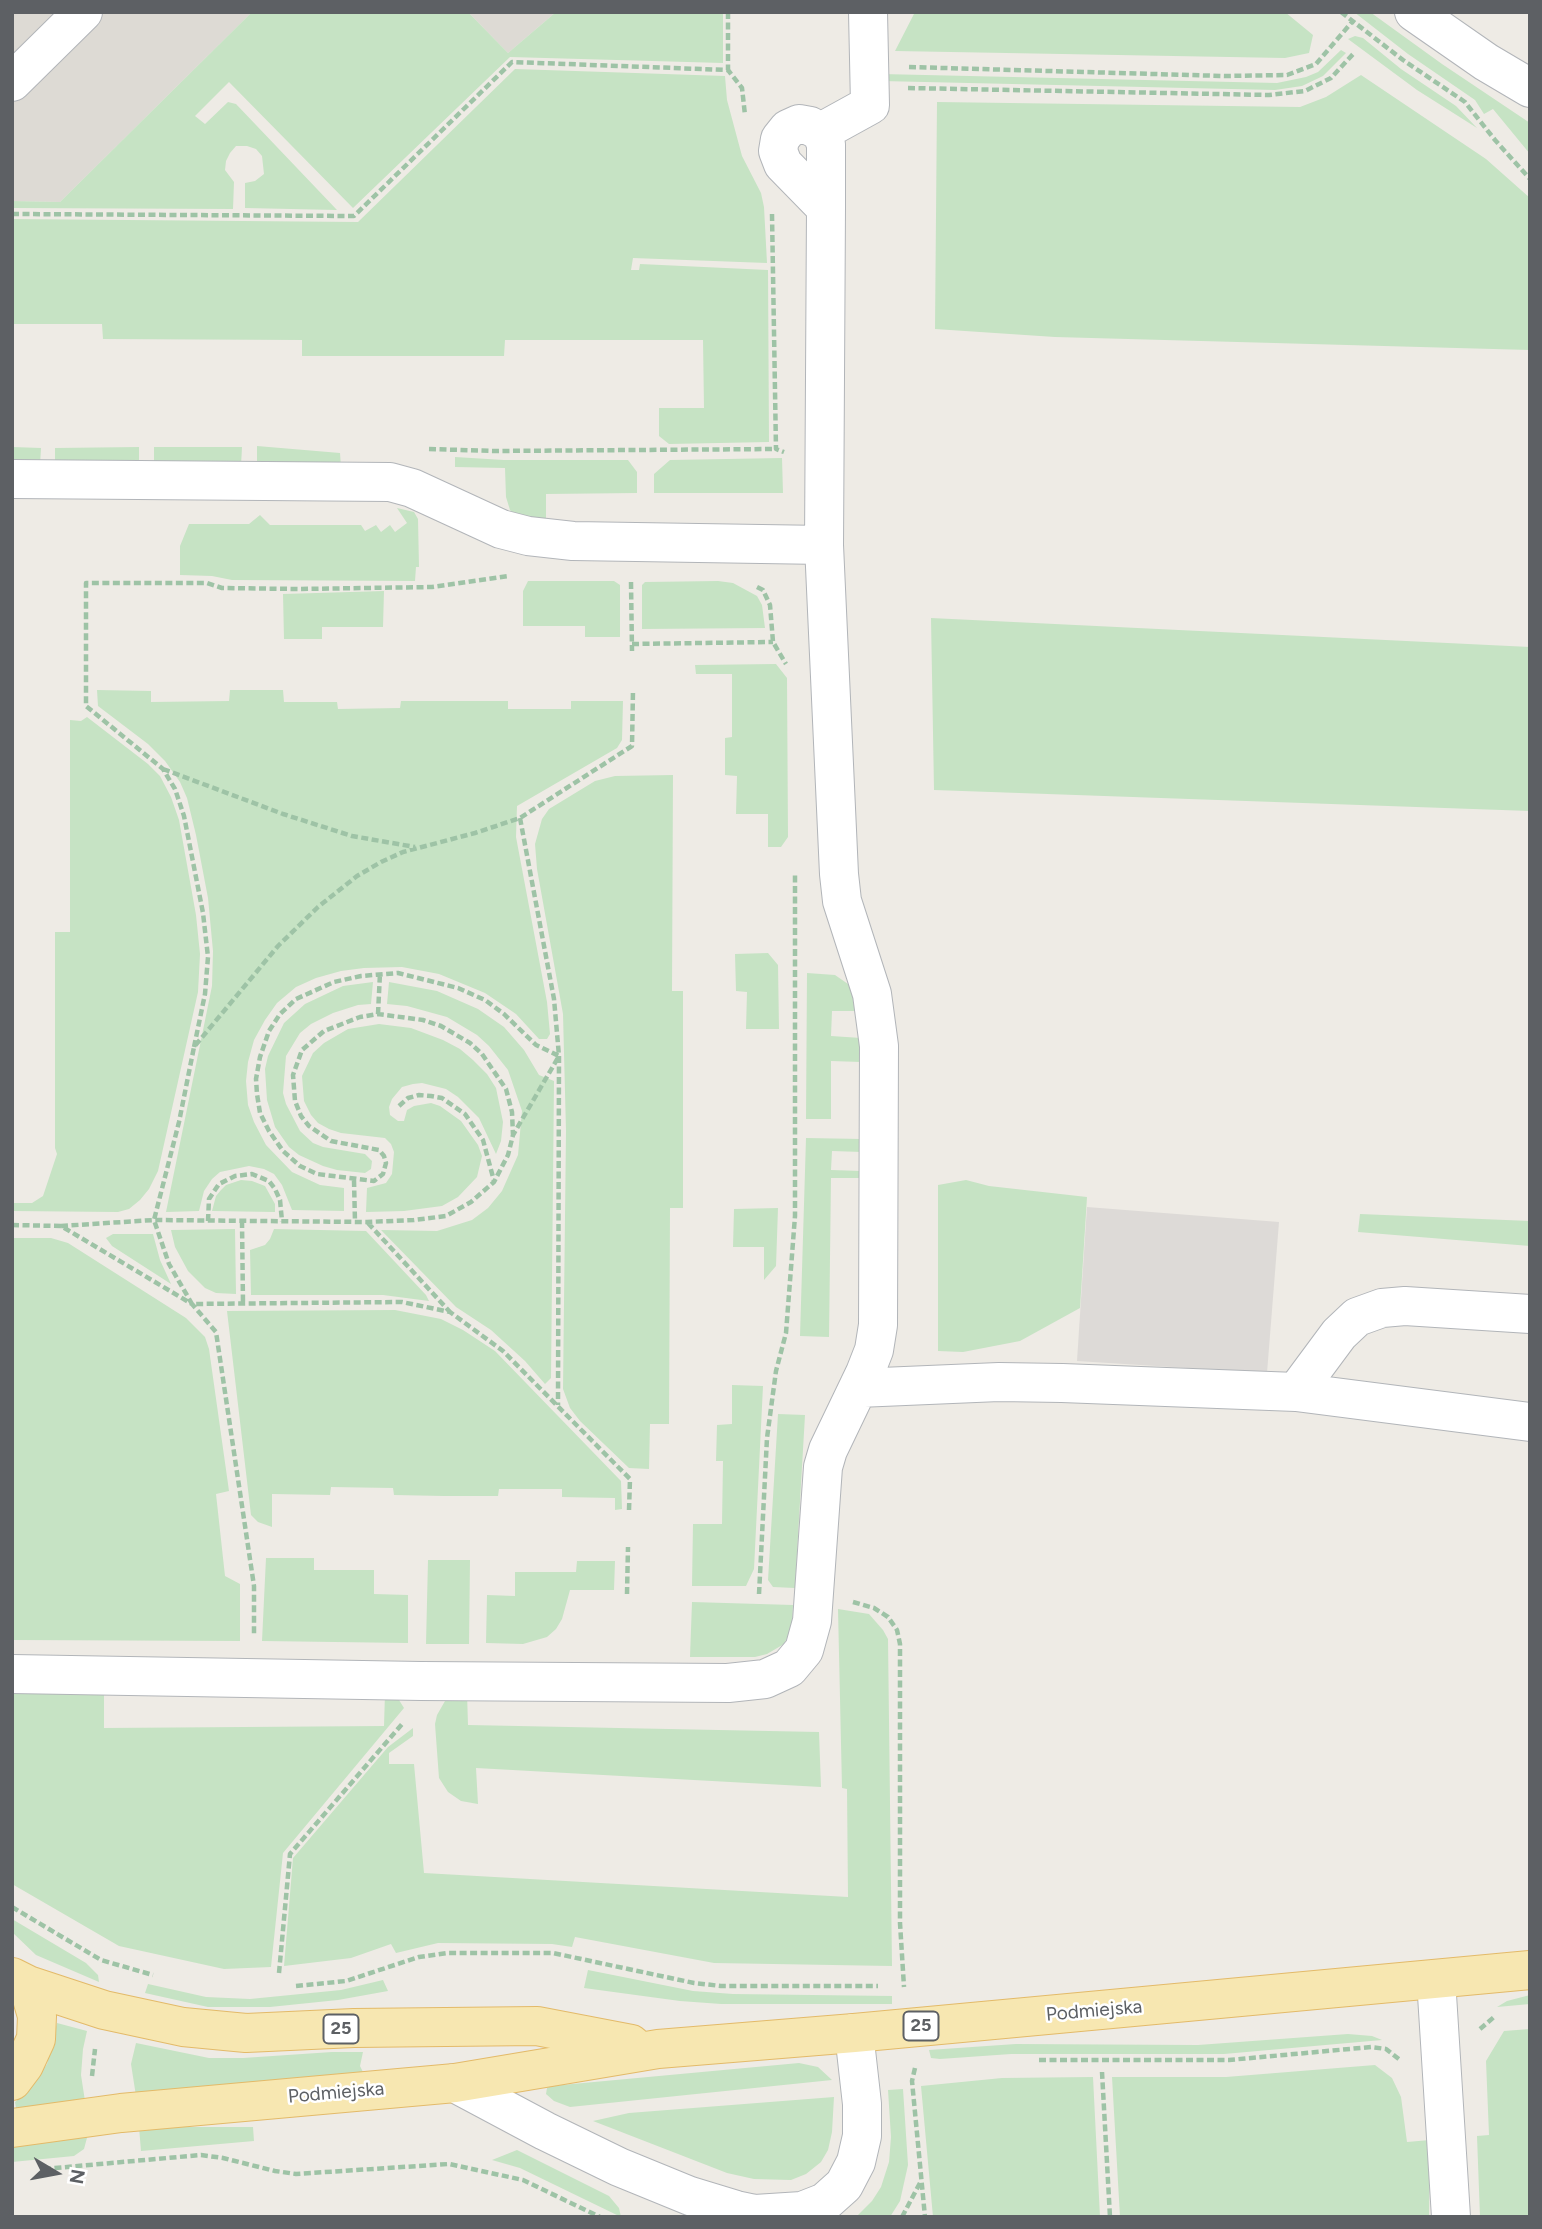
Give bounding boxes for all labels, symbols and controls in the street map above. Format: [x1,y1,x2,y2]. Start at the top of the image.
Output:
street label: Podmiejska [1045,1995,1143,2027]
road number: 25 [904,2012,939,2040]
road number: 25 [324,2014,358,2043]
street label: Podmiejska [287,2077,385,2109]
north arrow [21,2138,91,2208]
text: N [65,2168,90,2186]

